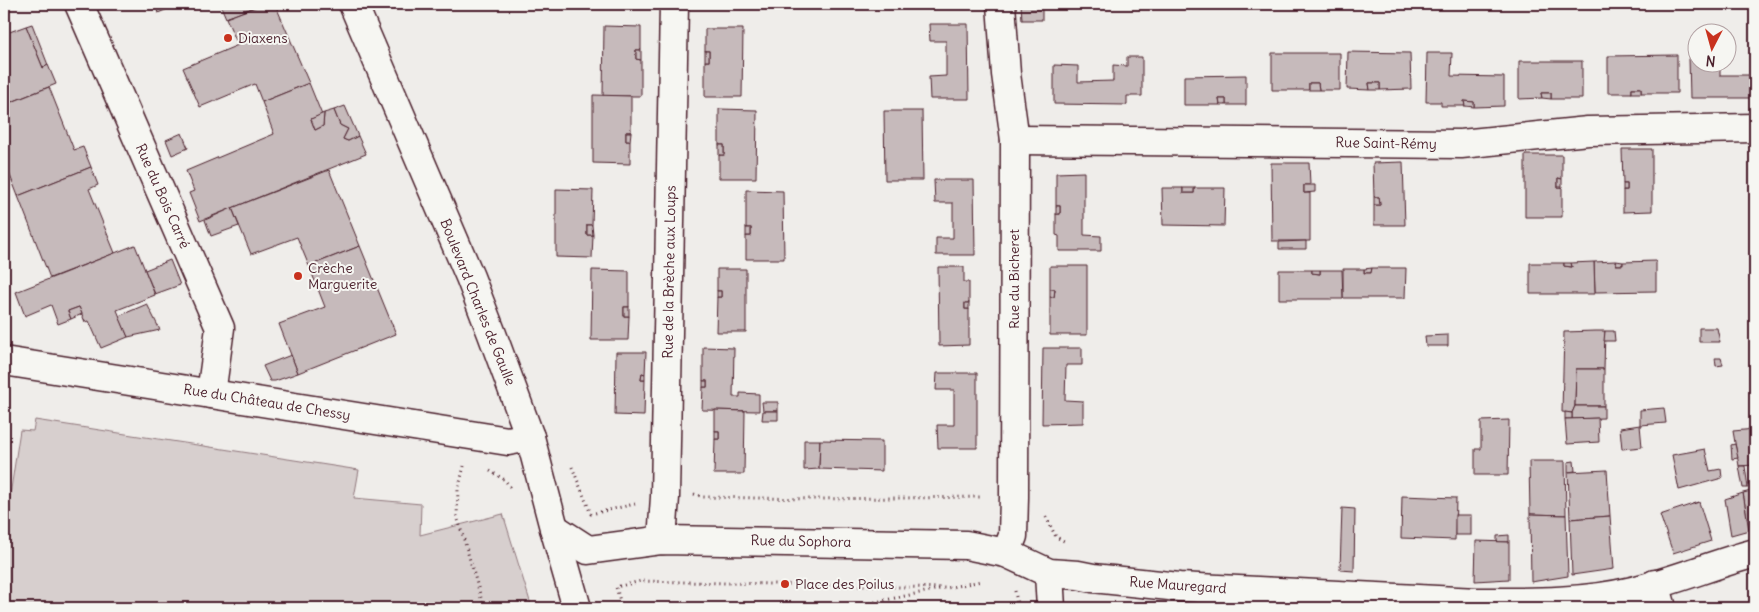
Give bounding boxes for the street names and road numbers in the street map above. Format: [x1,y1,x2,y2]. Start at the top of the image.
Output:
street label: Rue Saint-Rémy [1335,133,1437,153]
street label: Rue du Bois Carré [132,141,194,251]
street label: Rue de la Brèche aux Loups [658,185,680,359]
street label: Boulevard Charles de Gaulle [436,216,520,388]
street label: Rue du Bicheret [1005,229,1023,329]
street label: Rue du Château de Chessy [182,380,352,424]
street label: Rue du Sophora [751,531,851,551]
street label: Rue Mauregard [1129,573,1227,597]

